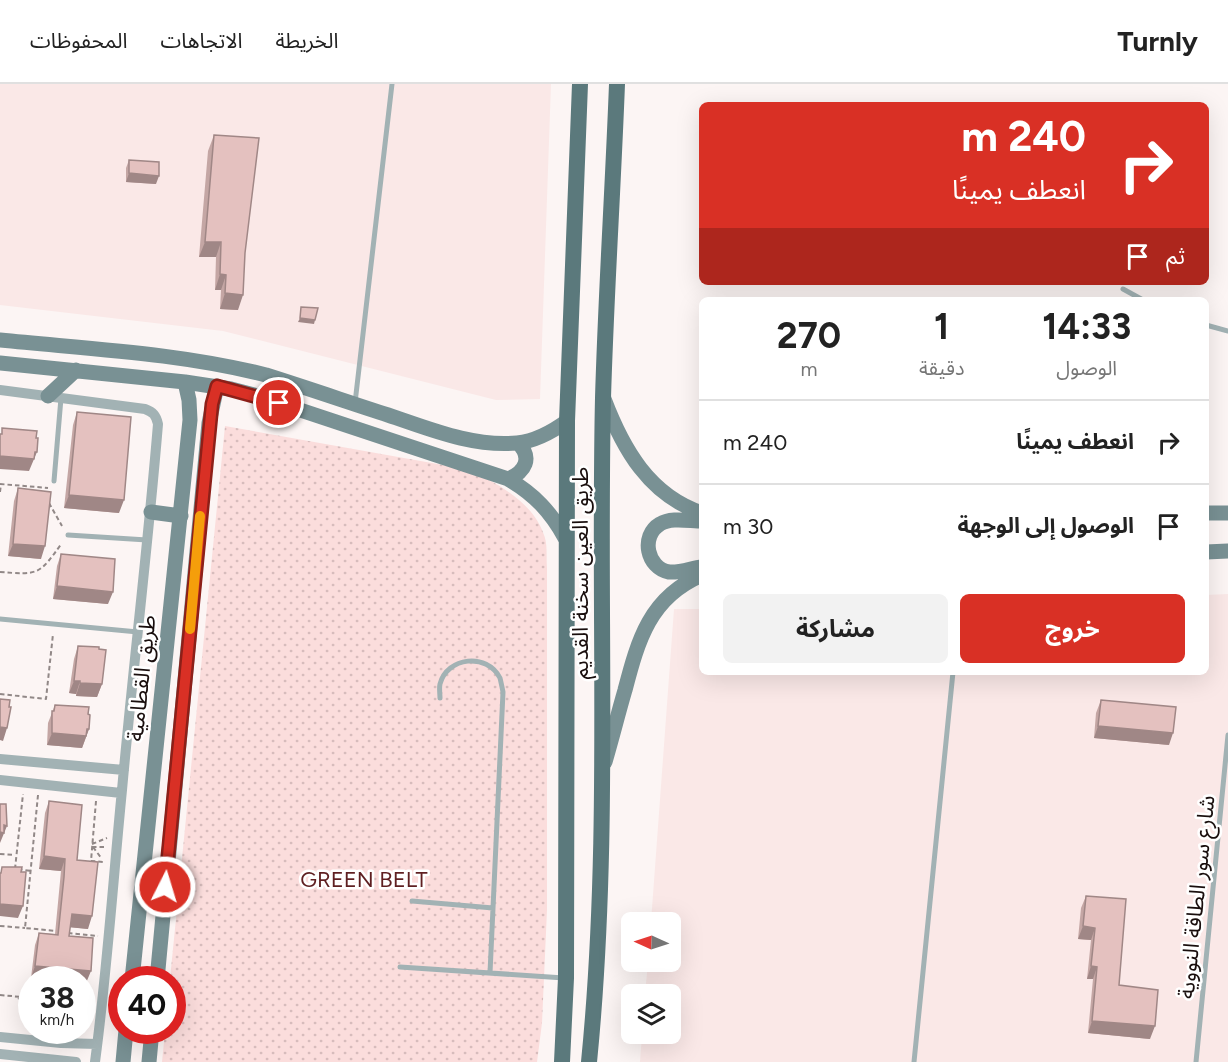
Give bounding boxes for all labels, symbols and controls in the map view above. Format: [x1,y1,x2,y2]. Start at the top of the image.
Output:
text: Turnly [1117,24,1198,58]
text: المحفوظات [30,28,127,53]
text: الاتجاهات [160,28,242,53]
text: الخريطة [275,28,338,53]
text: 240 m [961,111,1086,162]
icon: right [1107,126,1185,204]
text: انعطف يمينًا [952,173,1086,206]
icon: arrive [1121,240,1154,273]
text: ثم [1166,243,1185,270]
text: 1 [934,305,949,348]
text: 14:33 [1042,305,1131,348]
text: 270 [777,314,841,357]
text: دقيقة [919,356,964,380]
text: الوصول [1056,356,1117,380]
text: m [800,357,817,381]
pin [253,377,304,428]
icon: arrive [262,386,295,419]
icon: right [1152,426,1185,459]
text: انعطف يمينًا [1016,428,1134,455]
text: 240 m [723,429,787,456]
street label: طريق العين سخنة القديم [567,467,597,679]
icon: arrive [1152,510,1185,543]
text: الوصول إلى الوجهة [957,512,1134,539]
text: 30 m [723,513,773,540]
button: مشاركة [723,594,948,663]
button: خروج [960,594,1185,663]
street label: طريق القطامية [121,613,162,743]
street label: شارع سور الطاقة النووية [1172,794,1224,1000]
position arrow [133,855,197,919]
park label: GREEN BELT [300,866,428,893]
north arrow [621,912,681,972]
map controls [621,912,681,1044]
speed limit sign: 40 [108,966,186,1044]
text: 38 [39,979,75,1016]
button: layers [621,984,681,1044]
text: km/h [40,1011,74,1029]

